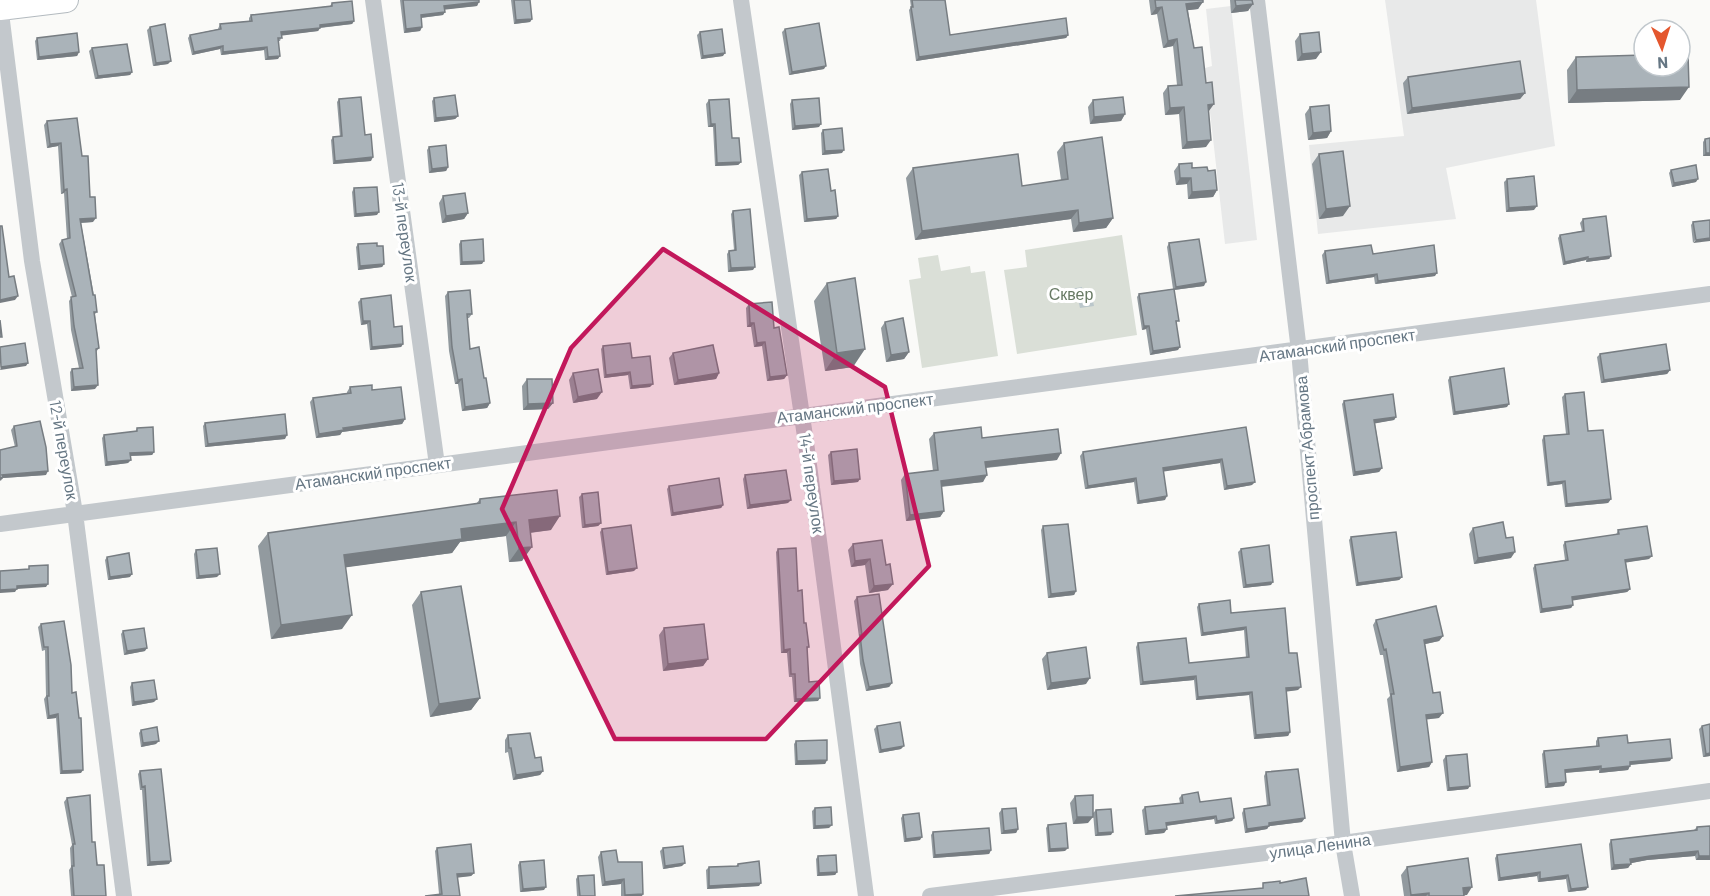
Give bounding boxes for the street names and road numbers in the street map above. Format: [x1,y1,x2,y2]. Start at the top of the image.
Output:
street label: 13-й переулок [389,181,422,284]
street label: Атаманский проспект [1258,324,1417,365]
street label: проспект Абрамова [1291,375,1322,521]
street label: Атаманский проспект [776,388,935,427]
street label: 12-й переулок [46,399,83,502]
street label: 14-й переулок [796,432,829,535]
street label: Атаманский проспект [294,452,453,493]
street label: улица Ленина [1268,829,1372,862]

